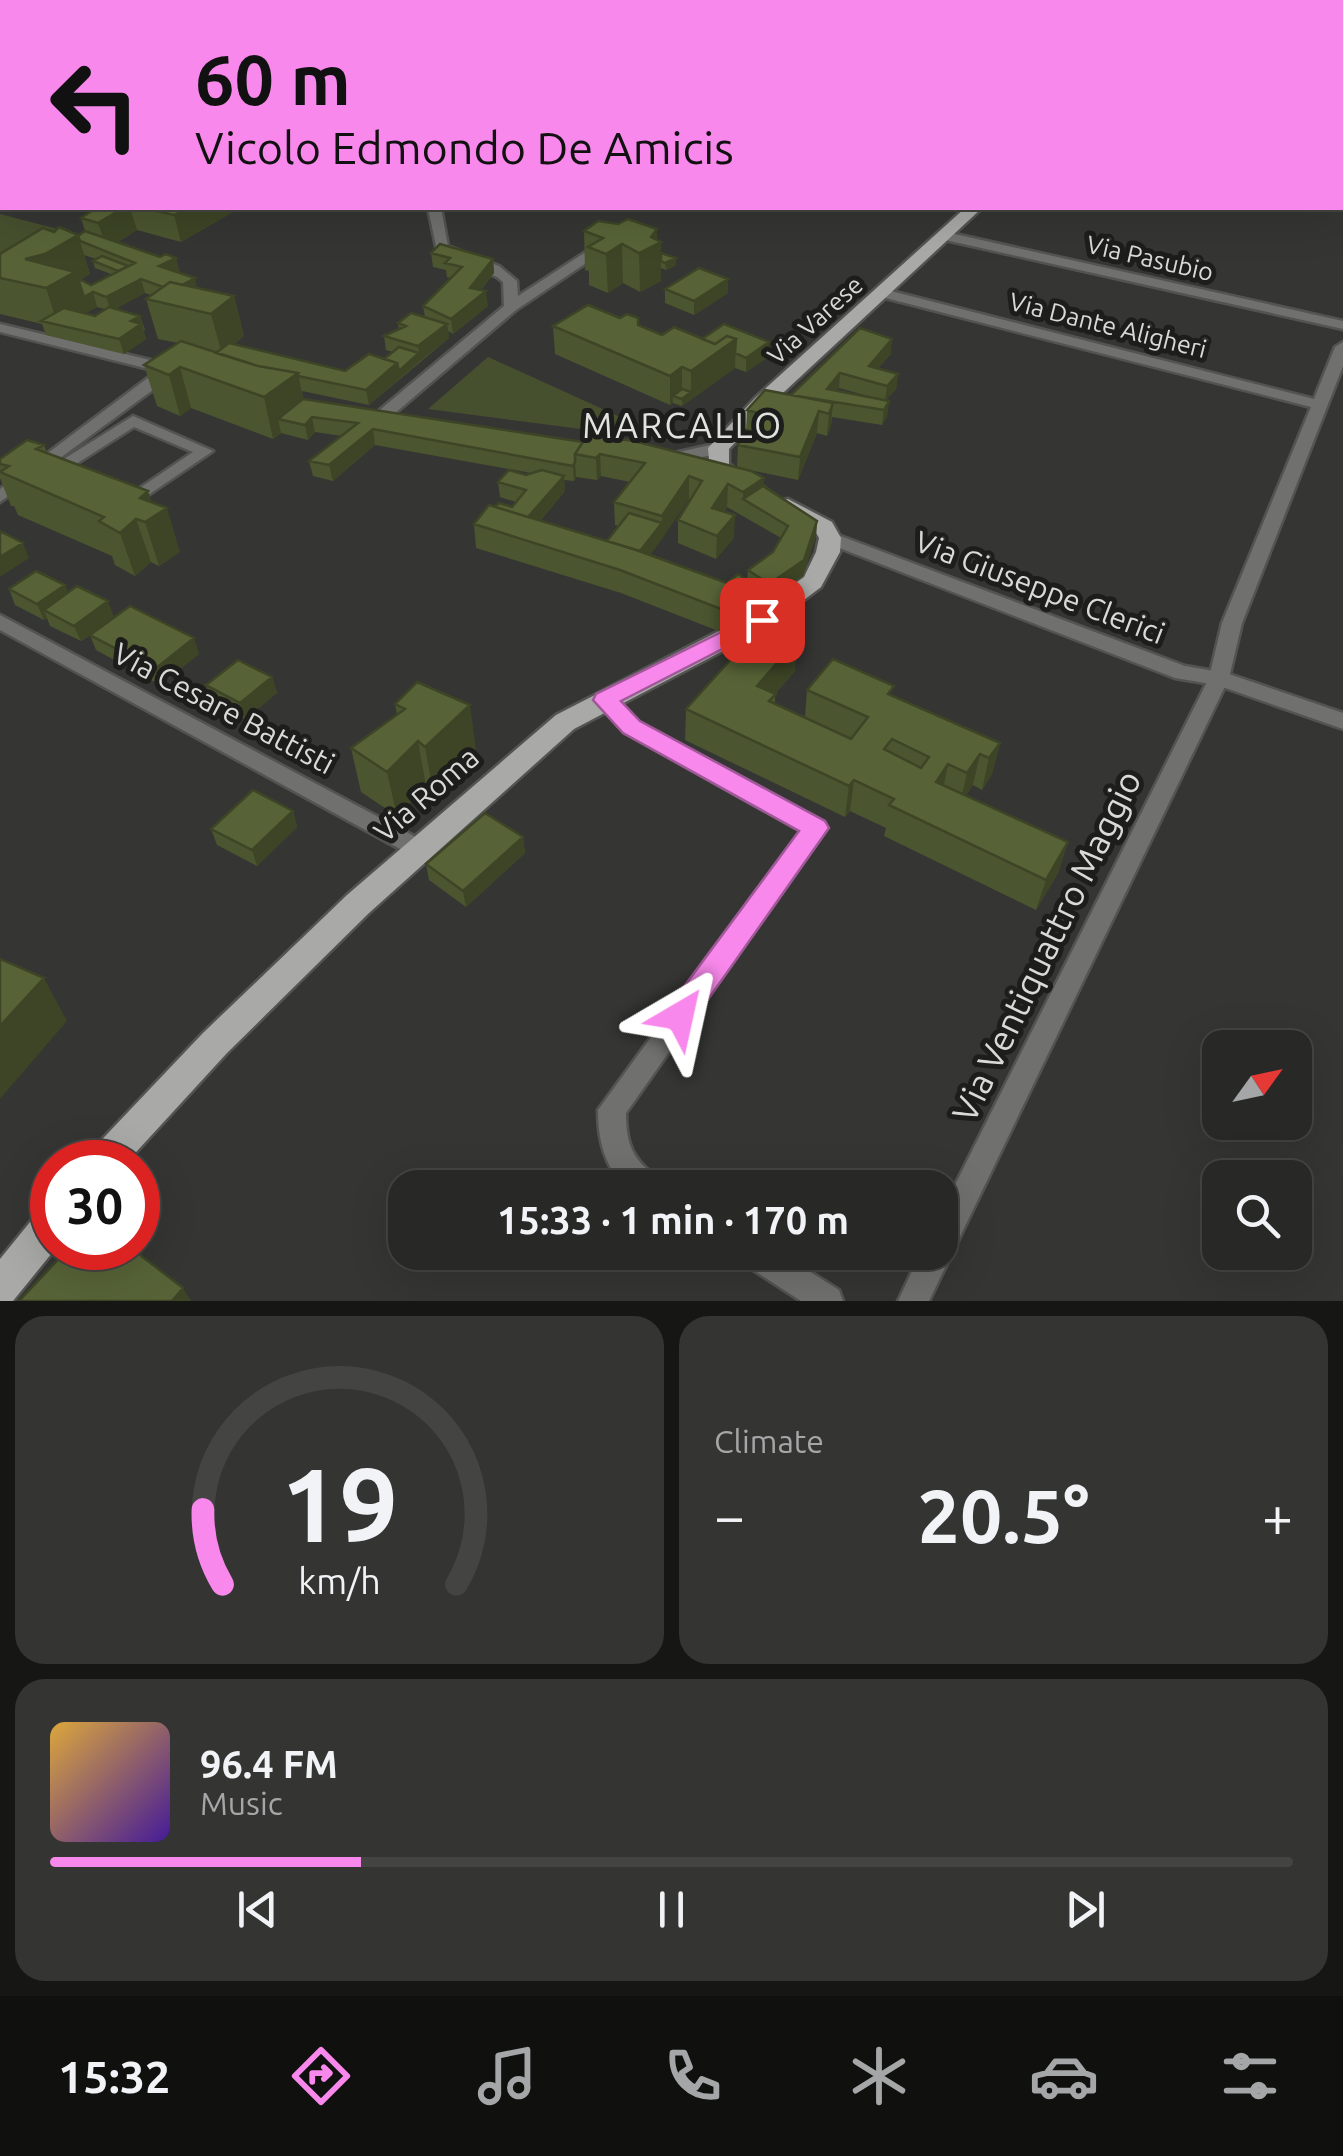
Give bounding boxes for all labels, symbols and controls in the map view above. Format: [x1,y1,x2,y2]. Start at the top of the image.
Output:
icon: left [30,40,160,170]
text: 60 m [195,40,351,118]
text: Vicolo Edmondo De Amicis [195,122,734,173]
street label: Via Pasubio [1084,230,1216,286]
street label: Via Varese [762,270,868,370]
street label: Via Dante Aligheri [1006,287,1210,363]
district label: MARCALLO [582,405,784,445]
street label: Via Giuseppe Clerici [910,524,1170,650]
pin [720,578,805,663]
icon: arrive [735,593,790,648]
street label: Via Cesare Battisti [108,635,340,781]
street label: Via Roma [367,739,485,849]
street label: Via Ventiquattro Maggio [943,764,1149,1128]
position arrow [628,964,732,1068]
north arrow [1202,1030,1312,1140]
map controls [1202,1030,1312,1270]
speed limit sign: 30 [30,1140,160,1270]
button: search [1202,1160,1312,1270]
text: 15:33 · 1 min · 170 m [497,1199,849,1241]
text: Climate [714,1423,824,1459]
text: 19 [281,1445,398,1562]
text: 20.5° [918,1473,1089,1557]
text: − [714,1485,745,1546]
text: + [1262,1485,1293,1546]
text: km/h [298,1561,381,1601]
text: 96.4 FM [200,1743,338,1785]
text: Music [200,1785,283,1821]
icon: previous [230,1882,285,1937]
icon: pause [644,1882,699,1937]
icon: next [1058,1882,1113,1937]
icon: directions [286,2041,356,2111]
icon: music [472,2041,542,2111]
icon: phone [658,2041,728,2111]
icon: climate [844,2041,914,2111]
icon: car [1029,2041,1099,2111]
icon: filters [1215,2041,1285,2111]
text: 15:32 [58,2051,170,2102]

